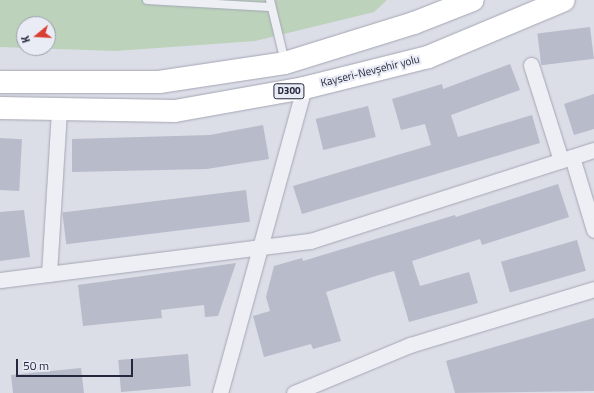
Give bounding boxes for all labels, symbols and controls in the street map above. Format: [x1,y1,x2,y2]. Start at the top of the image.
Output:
north arrow [16,16,56,56]
text: K [17,34,34,45]
street label: Kayseri-Nevşehir yolu [319,52,421,90]
road number: D300 [273,83,305,99]
scale bar [18,351,135,377]
text: 50 m [23,356,49,375]

